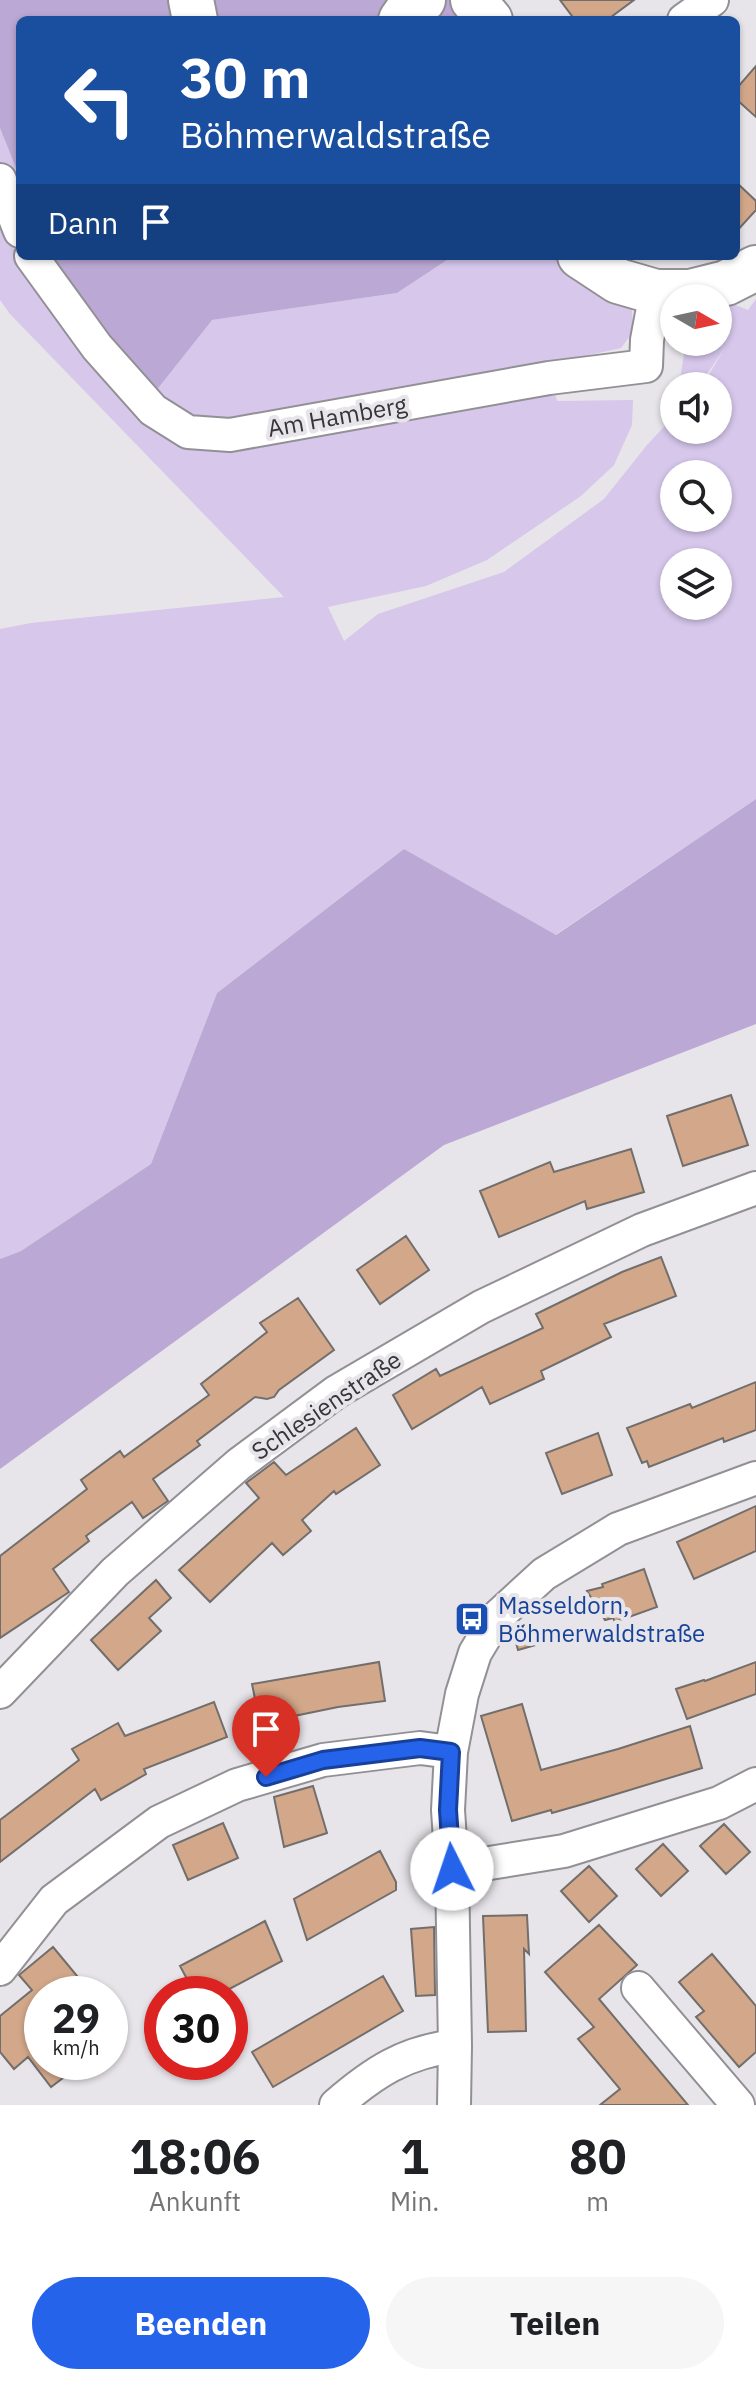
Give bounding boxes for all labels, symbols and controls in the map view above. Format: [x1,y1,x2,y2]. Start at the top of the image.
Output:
text: 30 m [180,41,310,113]
icon: left [48,48,152,152]
text: Böhmerwaldstraße [180,111,491,158]
icon: arrive [134,200,178,244]
text: Dann [48,203,118,242]
north arrow [660,284,732,356]
map controls [660,284,732,620]
button: sound [660,372,732,444]
street label: Am Hamberg [265,388,409,444]
button: search [660,460,732,532]
button: layers [660,548,732,620]
street label: Schlesienstraße [245,1343,407,1467]
place label: Masseldorn, Böhmerwaldstraße [498,1589,705,1649]
bus stop icon: Masseldorn, Böhmerwaldstraße [453,1600,491,1638]
pin [232,1695,300,1777]
icon: arrive [244,1707,288,1751]
position arrow [410,1827,494,1911]
speed limit sign: 30 [144,1976,248,2080]
text: 29 [52,1992,100,2044]
text: km/h [52,2034,100,2061]
text: 18:06 [129,2125,261,2187]
text: 1 [400,2125,429,2187]
text: 80 [569,2125,627,2187]
text: Ankunft [149,2184,241,2218]
text: Min. [390,2184,439,2218]
text: m [586,2184,609,2218]
button: Beenden [32,2277,370,2369]
button: Teilen [386,2277,724,2369]

